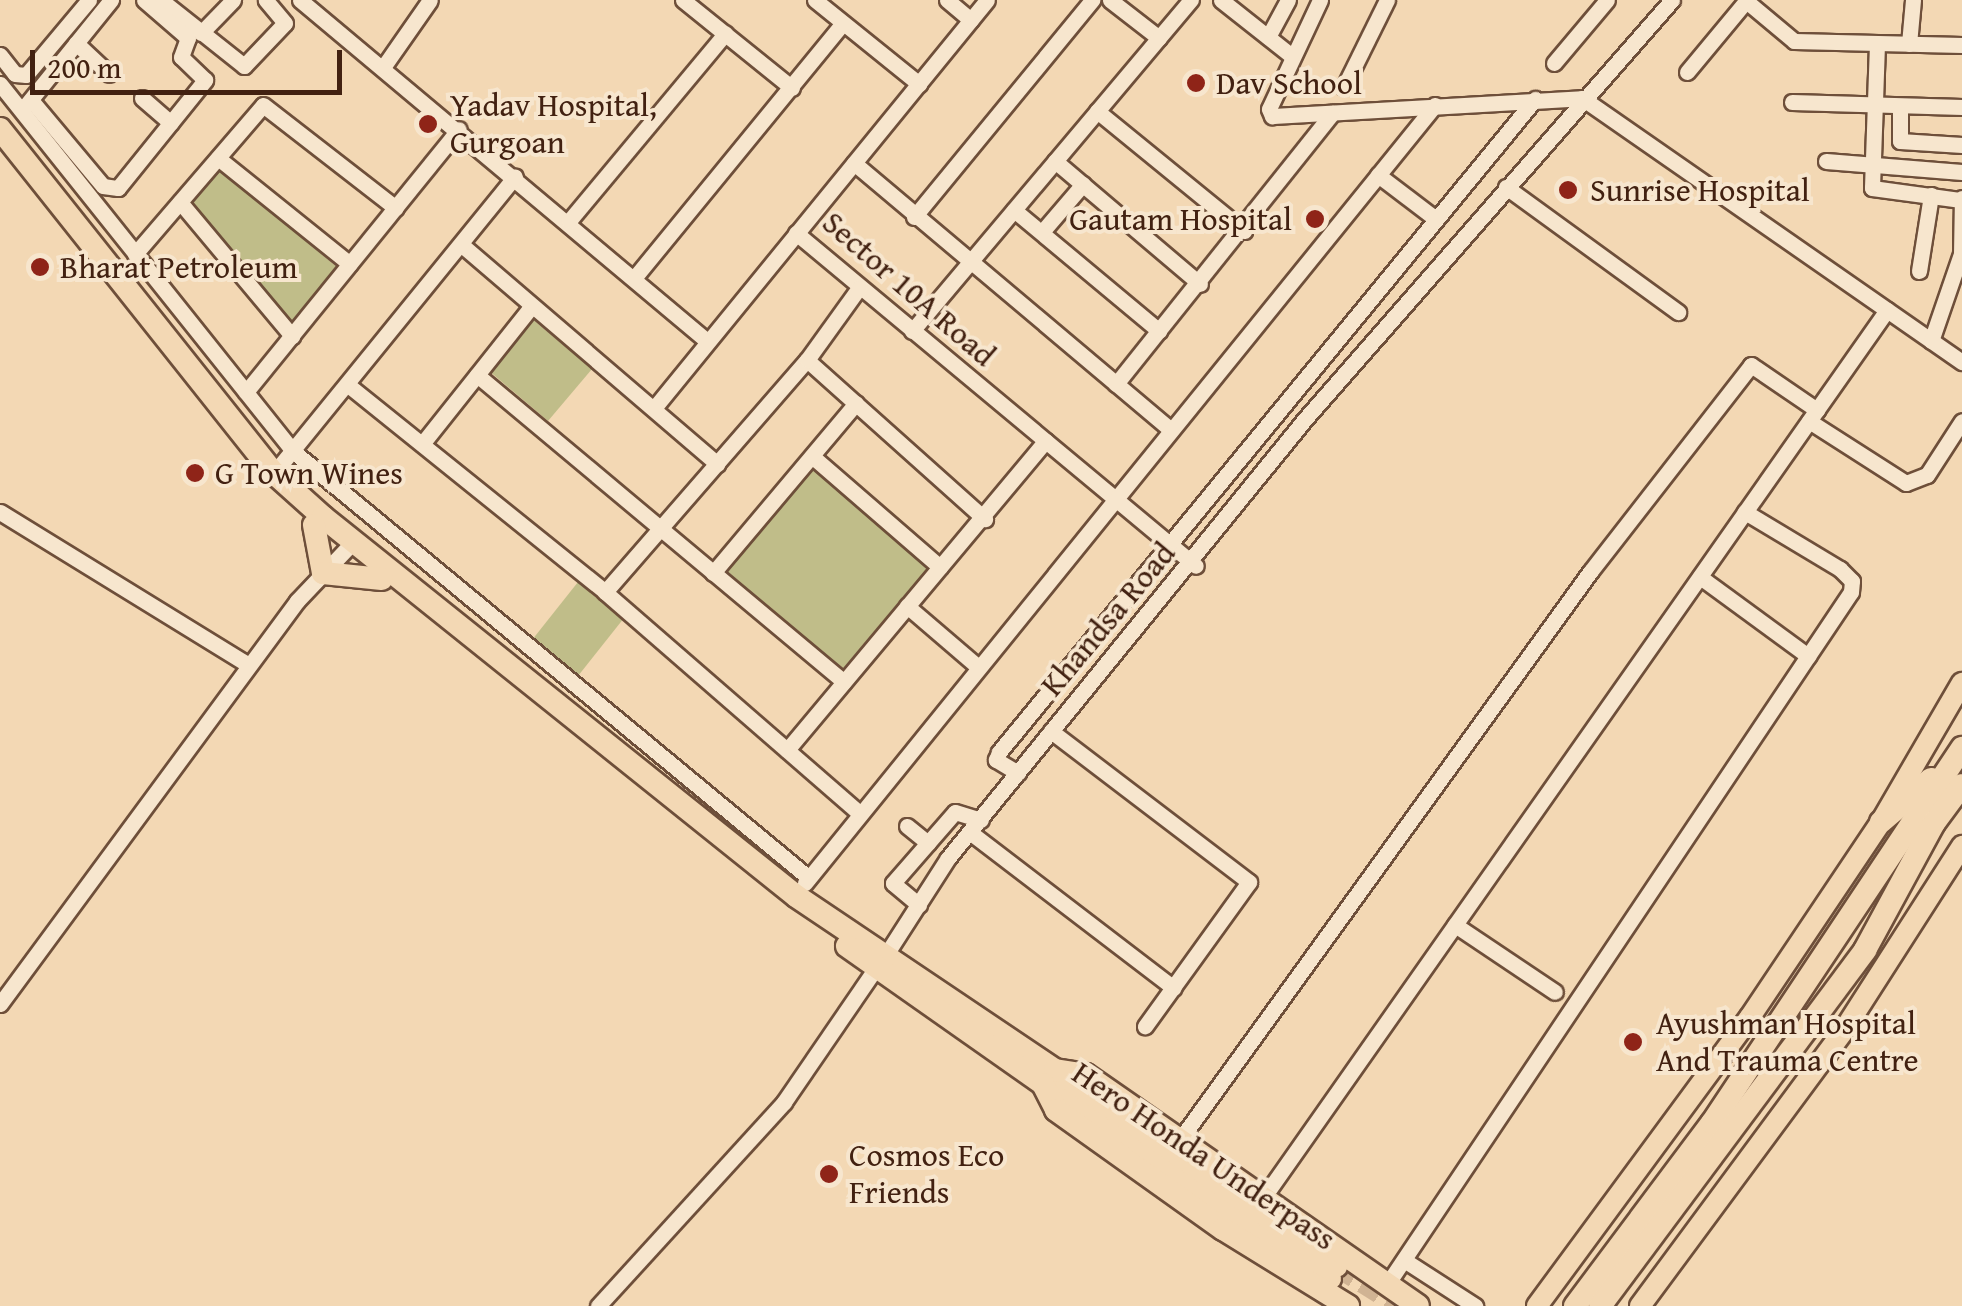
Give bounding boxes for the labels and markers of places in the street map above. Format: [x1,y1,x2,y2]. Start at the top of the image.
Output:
place label: Dav School [1216,64,1362,102]
marker: Dav School [1185,72,1207,94]
place label: Yadav Hospital, Gurgoan [450,87,657,162]
marker: Yadav Hospital, Gurgoan [415,111,441,137]
place label: Sunrise Hospital [1590,171,1810,209]
marker: Sunrise Hospital [1555,177,1581,203]
place label: Gautam Hospital [1069,200,1292,238]
marker: Gautam Hospital [1302,206,1328,232]
place label: Bharat Petroleum [60,248,298,286]
marker: Bharat Petroleum [29,256,51,278]
place label: G Town Wines [215,454,403,492]
marker: G Town Wines [184,462,206,484]
place label: Ayushman Hospital And Trauma Centre [1656,1005,1918,1080]
marker: Ayushman Hospital And Trauma Centre [1620,1029,1646,1055]
place label: Cosmos Eco Friends [849,1137,1004,1212]
marker: Cosmos Eco Friends [818,1163,840,1185]

